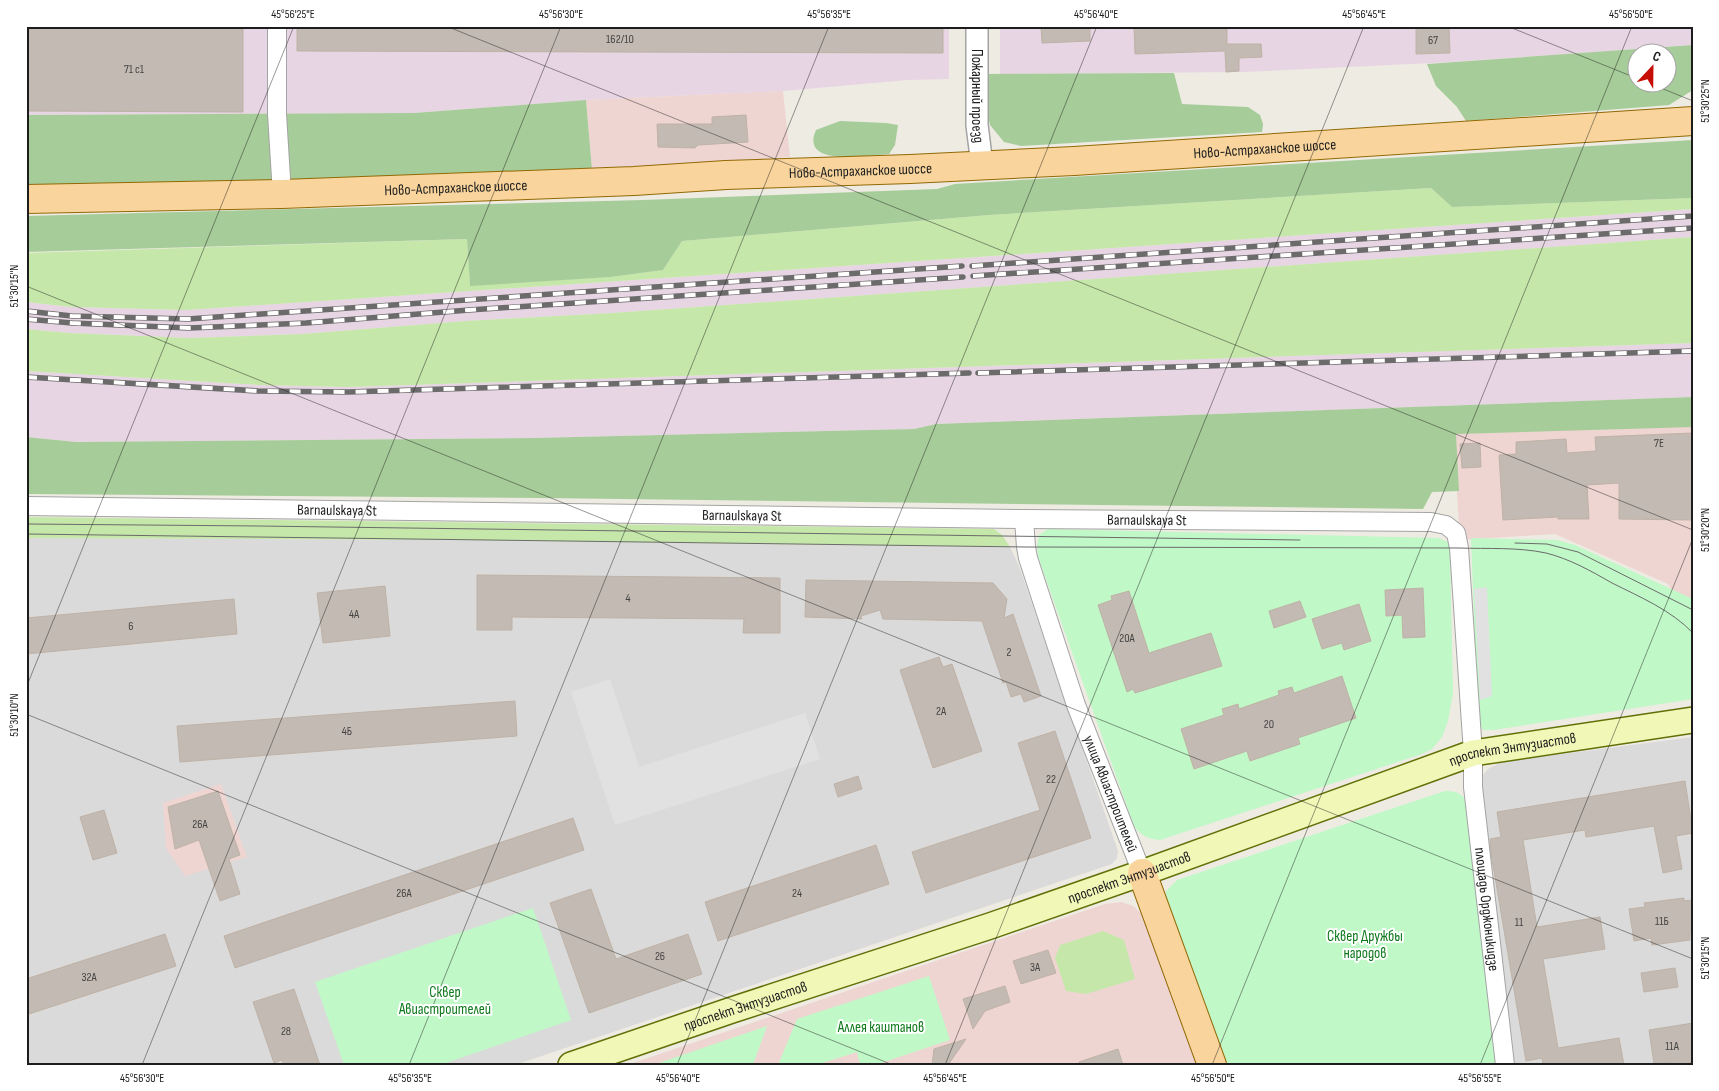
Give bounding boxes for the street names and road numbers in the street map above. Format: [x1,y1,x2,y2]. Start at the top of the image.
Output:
street label: Пожарный проезд [968,49,989,144]
street label: Ново-Астраханское шоссе [1193,135,1337,163]
street label: Ново-Астраханское шоссе [789,158,932,182]
street label: Ново-Астраханское шоссе [384,175,528,200]
street label: Barnaulskaya St [297,500,377,520]
street label: Barnaulskaya St [702,505,782,525]
street label: Barnaulskaya St [1107,510,1187,530]
street label: проспект Энтузиастов [1446,728,1577,770]
street label: улица Авиастроителей [1079,732,1142,855]
street label: площадь Орджоникидзе [1471,846,1504,972]
street label: проспект Энтузиастов [1065,847,1193,908]
street label: проспект Энтузиастов [681,977,809,1035]

